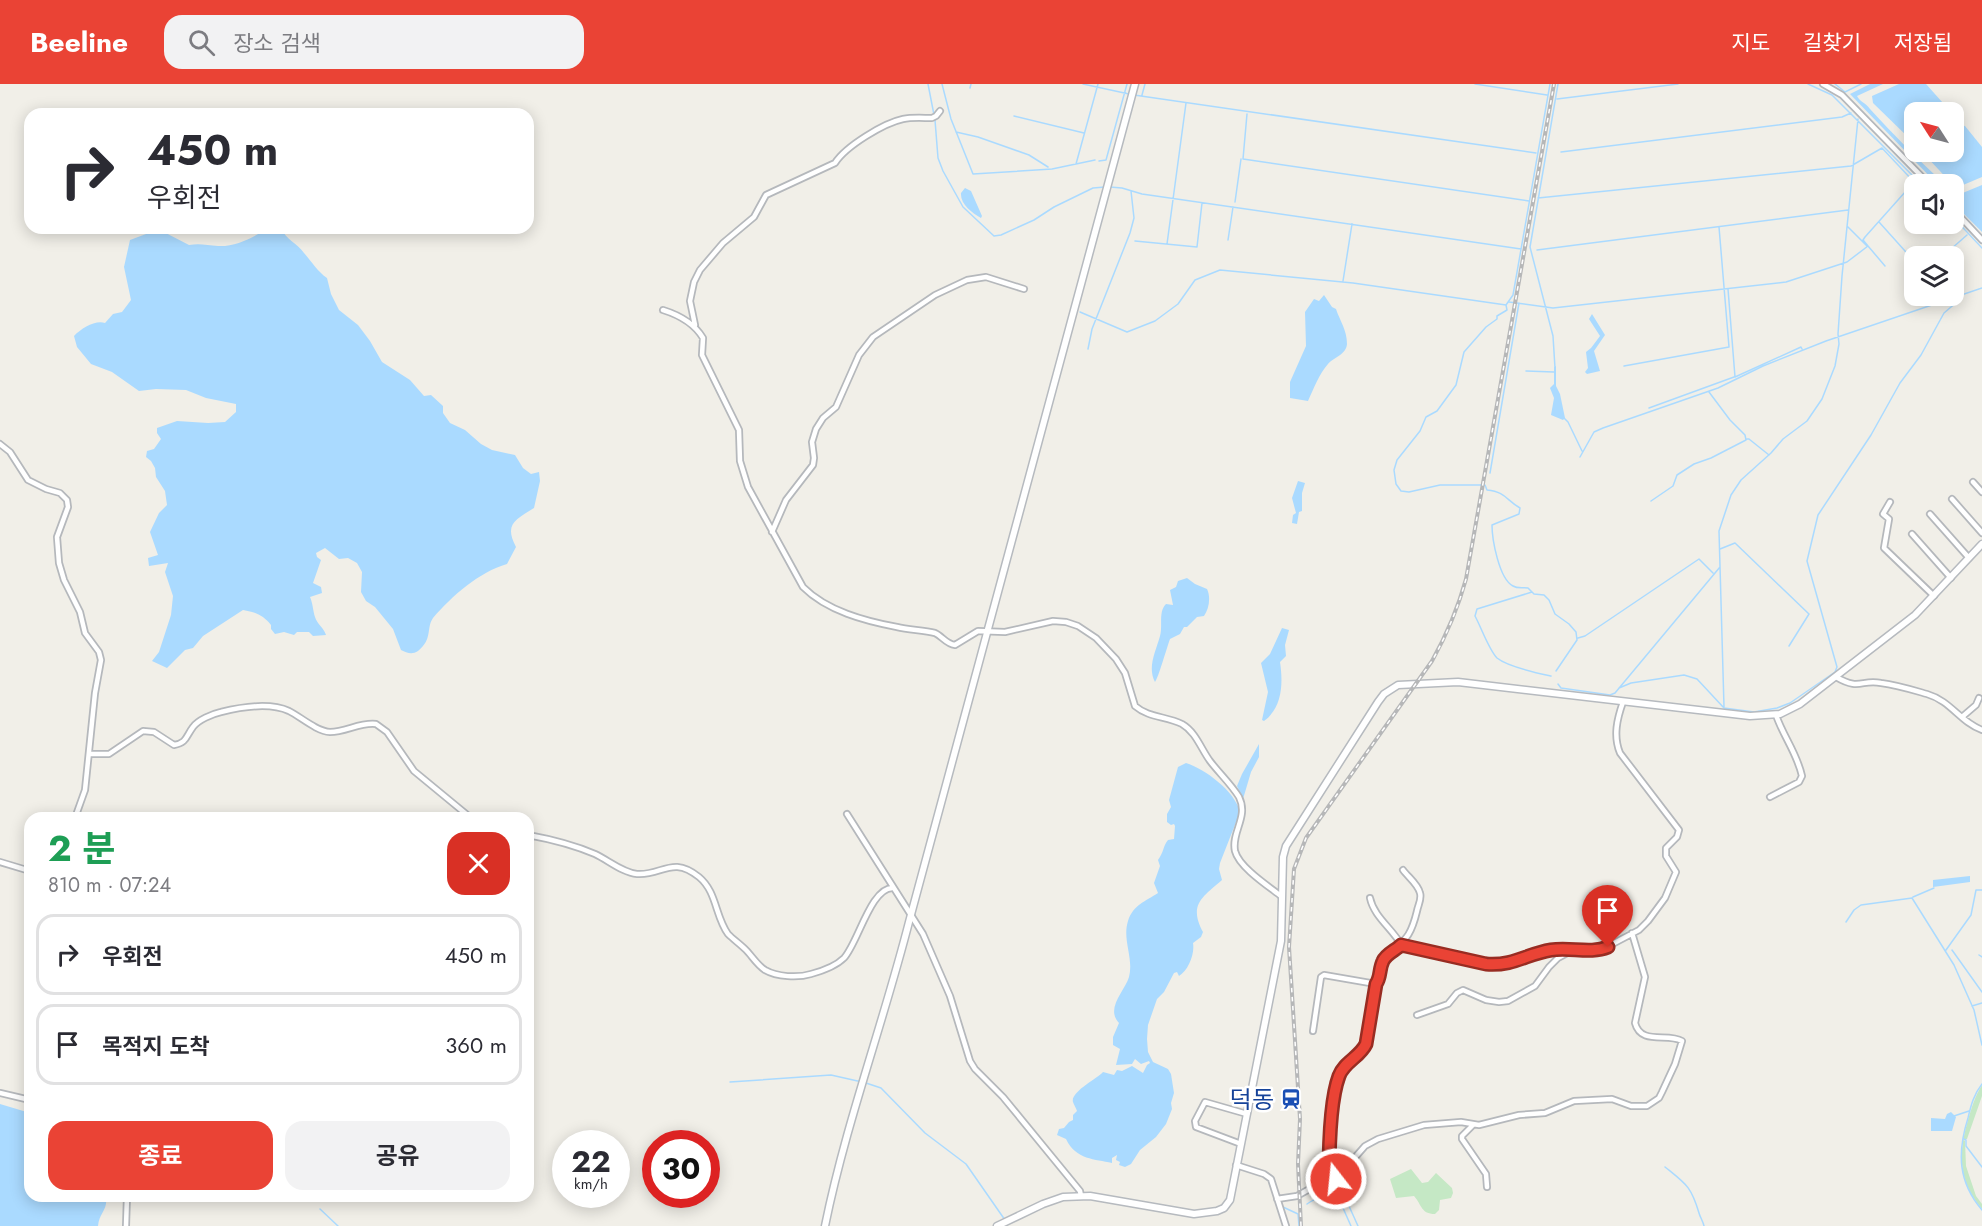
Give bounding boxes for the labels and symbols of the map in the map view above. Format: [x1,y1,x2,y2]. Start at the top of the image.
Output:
north arrow [1904,102,1964,162]
pin [1582,885,1633,947]
place label: 덕동 [1230,1082,1274,1117]
station icon: 덕동 [1279,1087,1303,1111]
speed limit sign: 30 [642,1130,720,1208]
position arrow [1304,1147,1368,1211]

